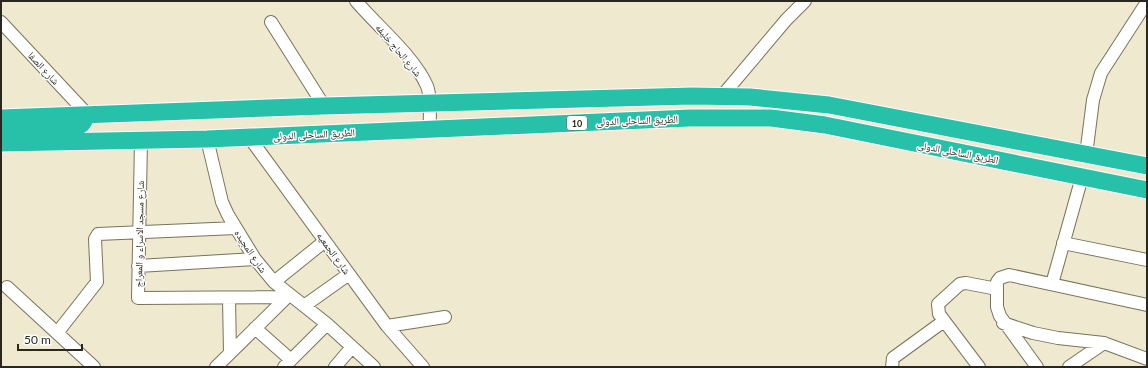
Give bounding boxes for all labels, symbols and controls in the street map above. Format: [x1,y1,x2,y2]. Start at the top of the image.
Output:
street label: شارع الحاج خليفه [373,21,425,80]
street label: شارع الصفا [25,49,62,88]
street label: الطريق الساحلى الدولى [596,113,678,128]
road number: 10 [567,116,587,130]
street label: الطريق الساحلى الدولى [273,126,355,143]
street label: الطريق الساحلى الدولى [916,138,999,167]
street label: شارع مسجد الاسراء و المعراج [132,180,147,288]
street label: شارع المجيده [231,227,270,276]
street label: شارع الجمعيه [314,230,354,277]
scale bar [18,326,82,352]
text: 50 m [24,332,51,347]

